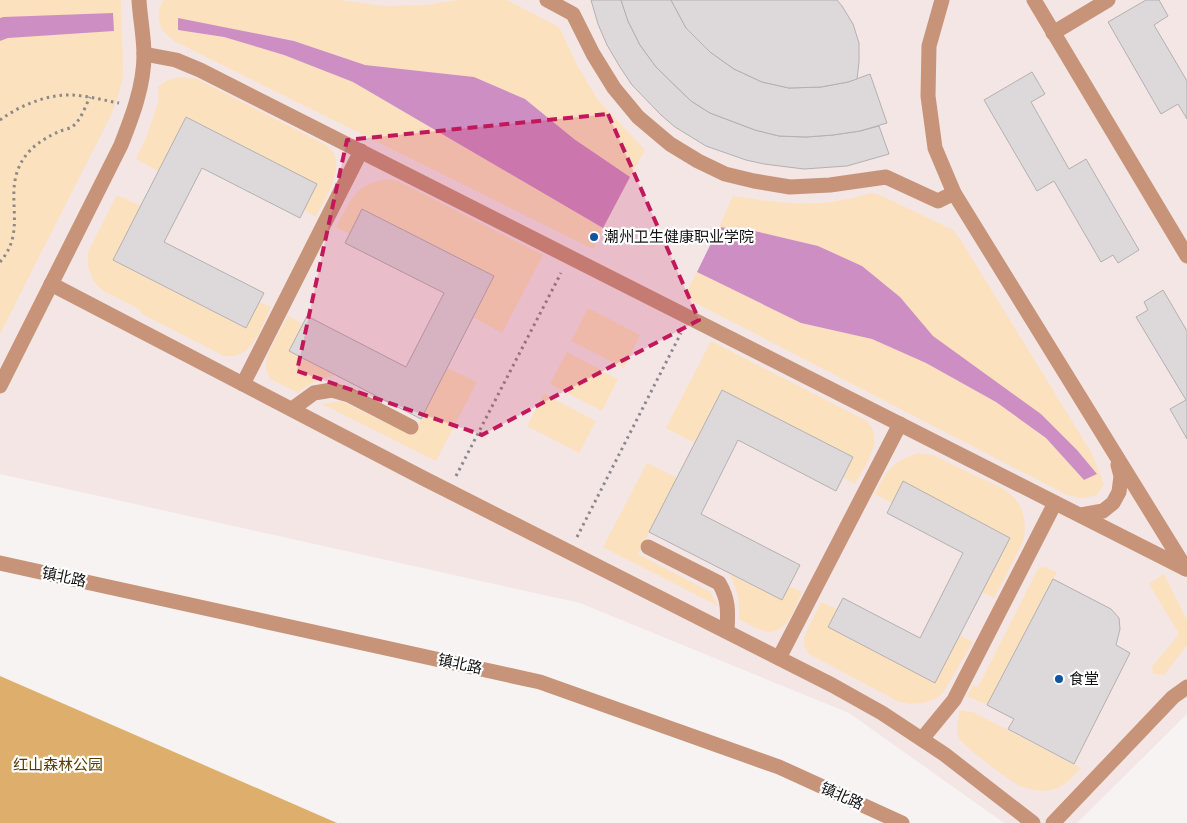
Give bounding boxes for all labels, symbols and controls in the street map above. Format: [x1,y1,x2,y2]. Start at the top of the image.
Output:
place label: 潮州卫生健康职业学院 [604,228,754,246]
marker: 潮州卫生健康职业学院 [588,231,600,243]
street label: 镇北路 [40,564,88,590]
street label: 镇北路 [436,651,484,677]
place label: 食堂 [1069,670,1099,688]
marker: 食堂 [1053,673,1065,685]
park label: 红山森林公园 [13,756,103,774]
street label: 镇北路 [818,779,866,813]

